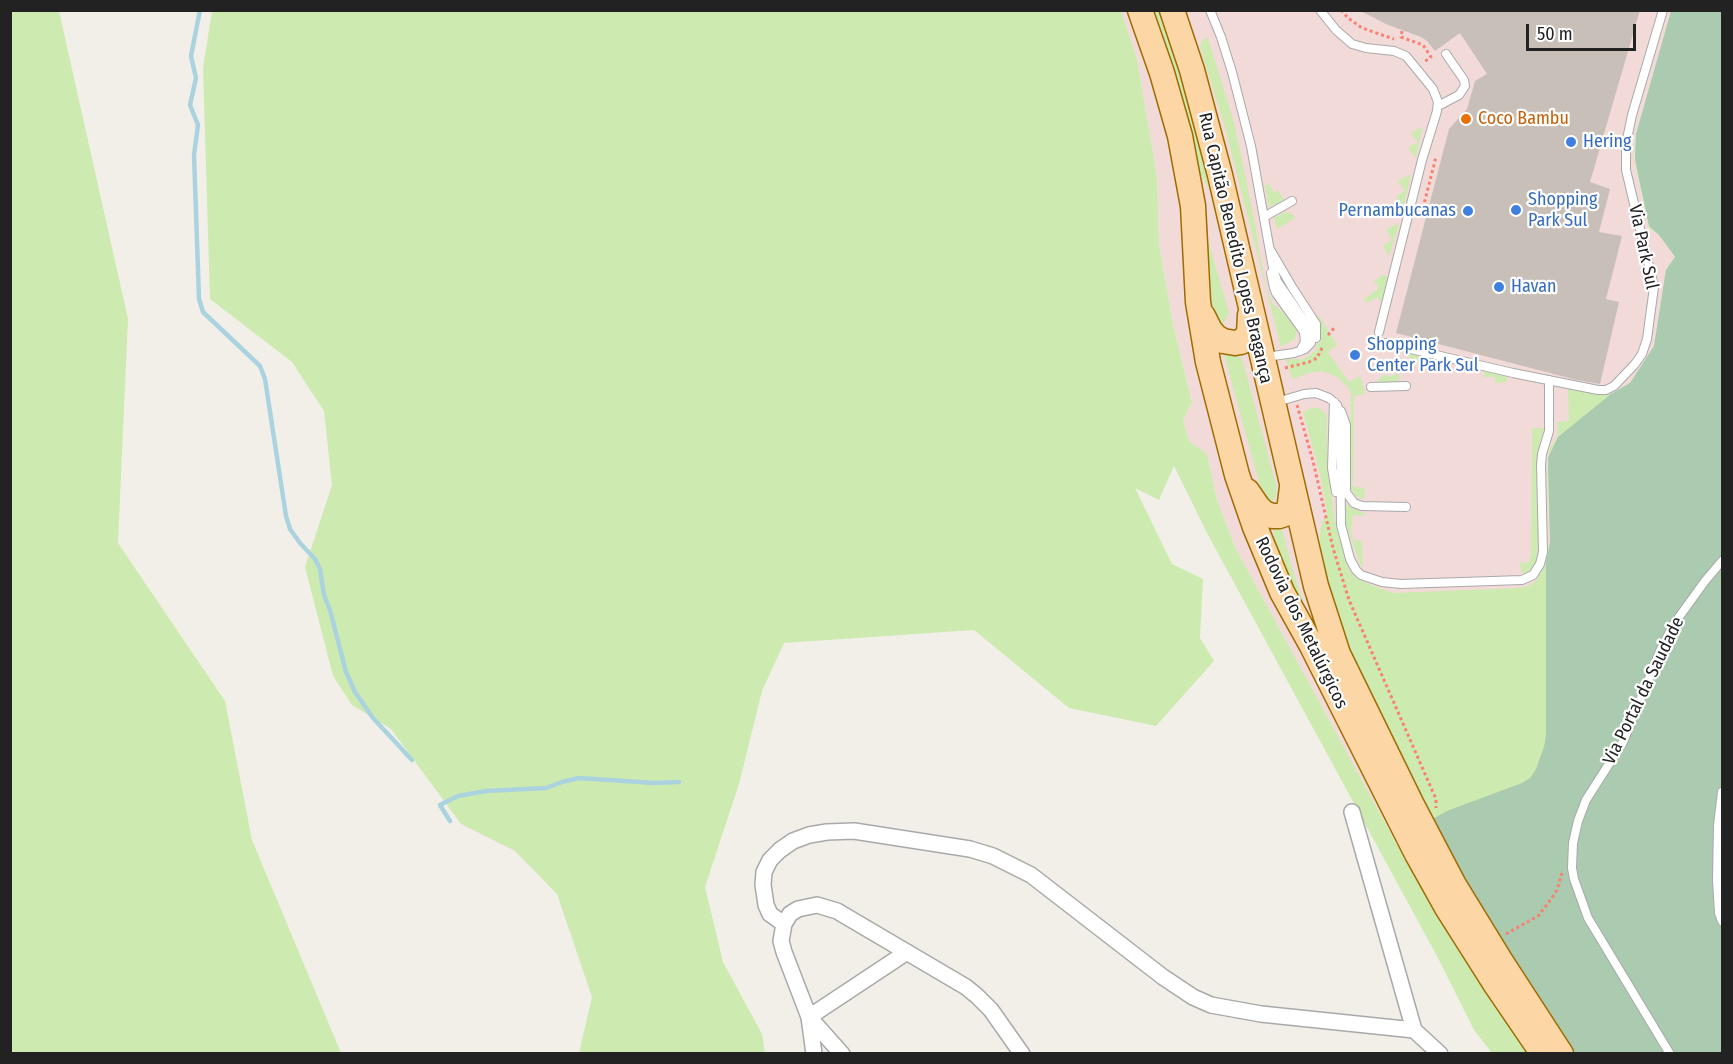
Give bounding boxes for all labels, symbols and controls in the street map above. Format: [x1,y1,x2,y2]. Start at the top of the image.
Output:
scale bar [1529,12,1638,50]
text: 50 m [1537,23,1573,45]
place label: Coco Bambu [1478,108,1569,130]
street label: Rua Capitão Benedito Lopes Bragança [1193,110,1277,386]
marker: Coco Bambu [1459,112,1473,126]
place label: Hering [1583,131,1632,153]
marker: Hering [1564,135,1578,149]
place label: Shopping Park Sul [1528,189,1598,232]
place label: Pernambucanas [1339,200,1456,222]
marker: Shopping Park Sul [1509,203,1523,217]
street label: Via Park Sul [1623,203,1663,291]
marker: Pernambucanas [1461,204,1475,218]
place label: Havan [1511,276,1557,298]
marker: Havan [1492,280,1506,294]
place label: Shopping Center Park Sul [1367,334,1478,376]
marker: Shopping Center Park Sul [1348,348,1362,362]
street label: Rodovia dos Metalúrgicos [1250,534,1352,712]
street label: Via Portal da Saudade [1599,614,1689,768]

